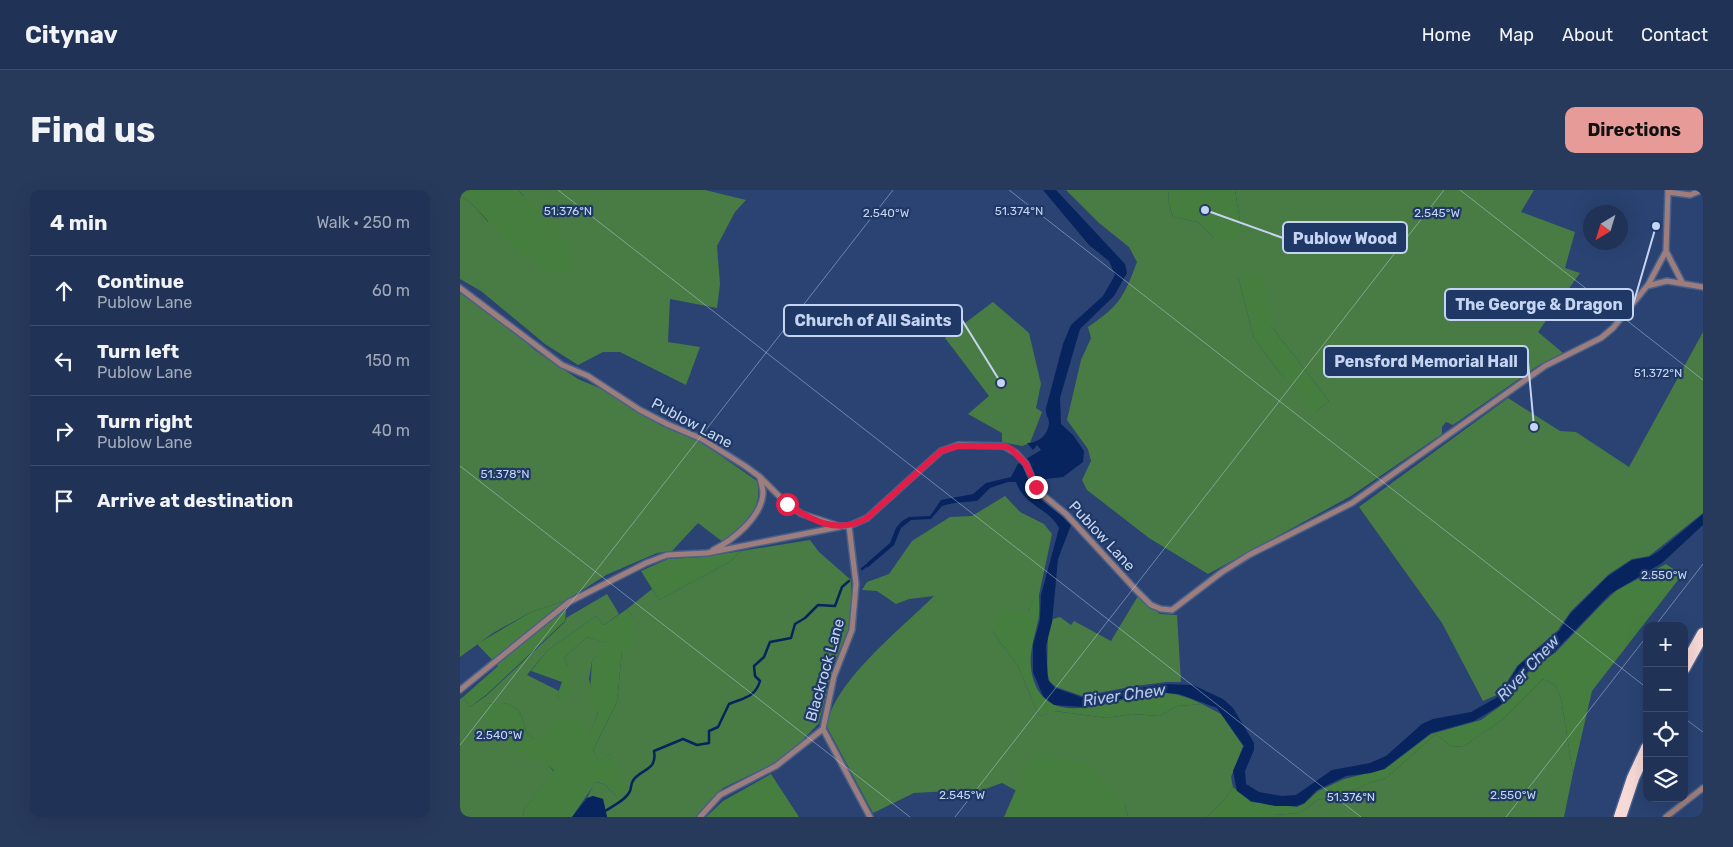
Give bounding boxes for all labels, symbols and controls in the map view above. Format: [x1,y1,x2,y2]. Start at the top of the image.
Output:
text: Citynav [25,21,118,49]
text: Home [1422,24,1471,46]
text: Map [1499,24,1534,46]
text: About [1562,24,1613,46]
text: Contact [1641,24,1708,46]
button: Directions [1565,107,1703,153]
text: Find us [30,109,155,151]
text: 51.376°N [544,204,592,218]
text: 51.374°N [995,204,1043,218]
north arrow [1583,205,1628,250]
text: 2.540°W [863,206,910,220]
text: 2.545°W [1414,206,1460,220]
text: 4 min [50,210,108,235]
text: Walk · 250 m [316,213,410,232]
callout: Publow Wood [1283,222,1407,253]
text: Publow Wood [1293,229,1397,248]
text: Continue [97,270,184,293]
icon: ahead [50,277,78,305]
text: 60 m [372,281,410,300]
callout: The George & Dragon [1445,289,1633,320]
text: Publow Lane [97,293,192,312]
text: The George & Dragon [1455,295,1623,314]
callout: Church of All Saints [784,305,962,336]
text: Church of All Saints [795,311,952,330]
text: Turn left [97,340,179,363]
callout: Pensford Memorial Hall [1324,346,1528,377]
icon: left [50,347,78,375]
text: 150 m [365,351,410,370]
text: Pensford Memorial Hall [1334,352,1518,371]
text: Publow Lane [97,363,192,382]
text: 51.372°N [1634,366,1682,380]
street label: Publow Lane [648,394,736,452]
text: Turn right [97,410,192,433]
icon: right [50,417,78,445]
text: 40 m [372,421,410,440]
text: Publow Lane [97,433,192,452]
text: 51.378°N [480,467,530,481]
route end [1025,476,1048,499]
icon: arrive [50,487,78,515]
text: Arrive at destination [97,489,293,512]
route start [776,493,799,516]
street label: Publow Lane [1065,497,1139,575]
text: 2.550°W [1641,568,1687,582]
street label: Blackrock Lane [802,617,848,723]
map controls [1643,622,1688,802]
button: + [1643,622,1688,667]
water label: River Chew [1493,631,1564,705]
button: − [1643,667,1688,712]
water label: River Chew [1081,680,1167,710]
button: locate [1643,712,1688,757]
text: 2.540°W [476,728,523,742]
button: layers [1643,757,1688,802]
text: 2.545°W [939,788,985,802]
text: 2.550°W [1490,788,1536,802]
text: 51.376°N [1327,790,1375,804]

